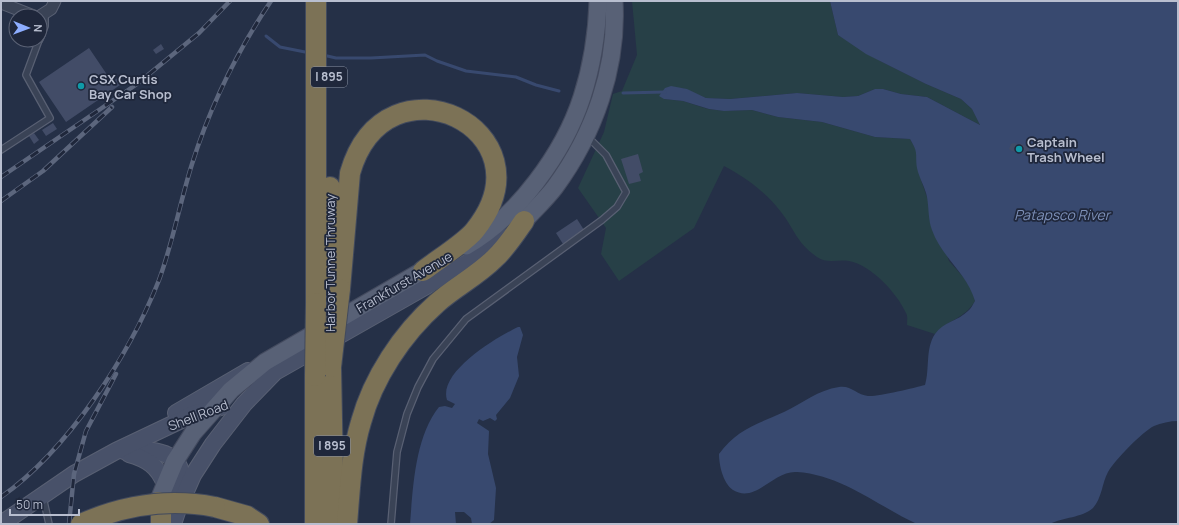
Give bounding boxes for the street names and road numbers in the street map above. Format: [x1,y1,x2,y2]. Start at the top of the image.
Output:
road number: I 895 [311,67,347,87]
street label: Harbor Tunnel Thruway [321,194,339,332]
street label: Frankfurst Avenue [353,247,456,317]
street label: Shell Road [165,395,231,435]
road number: I 895 [314,436,350,456]

